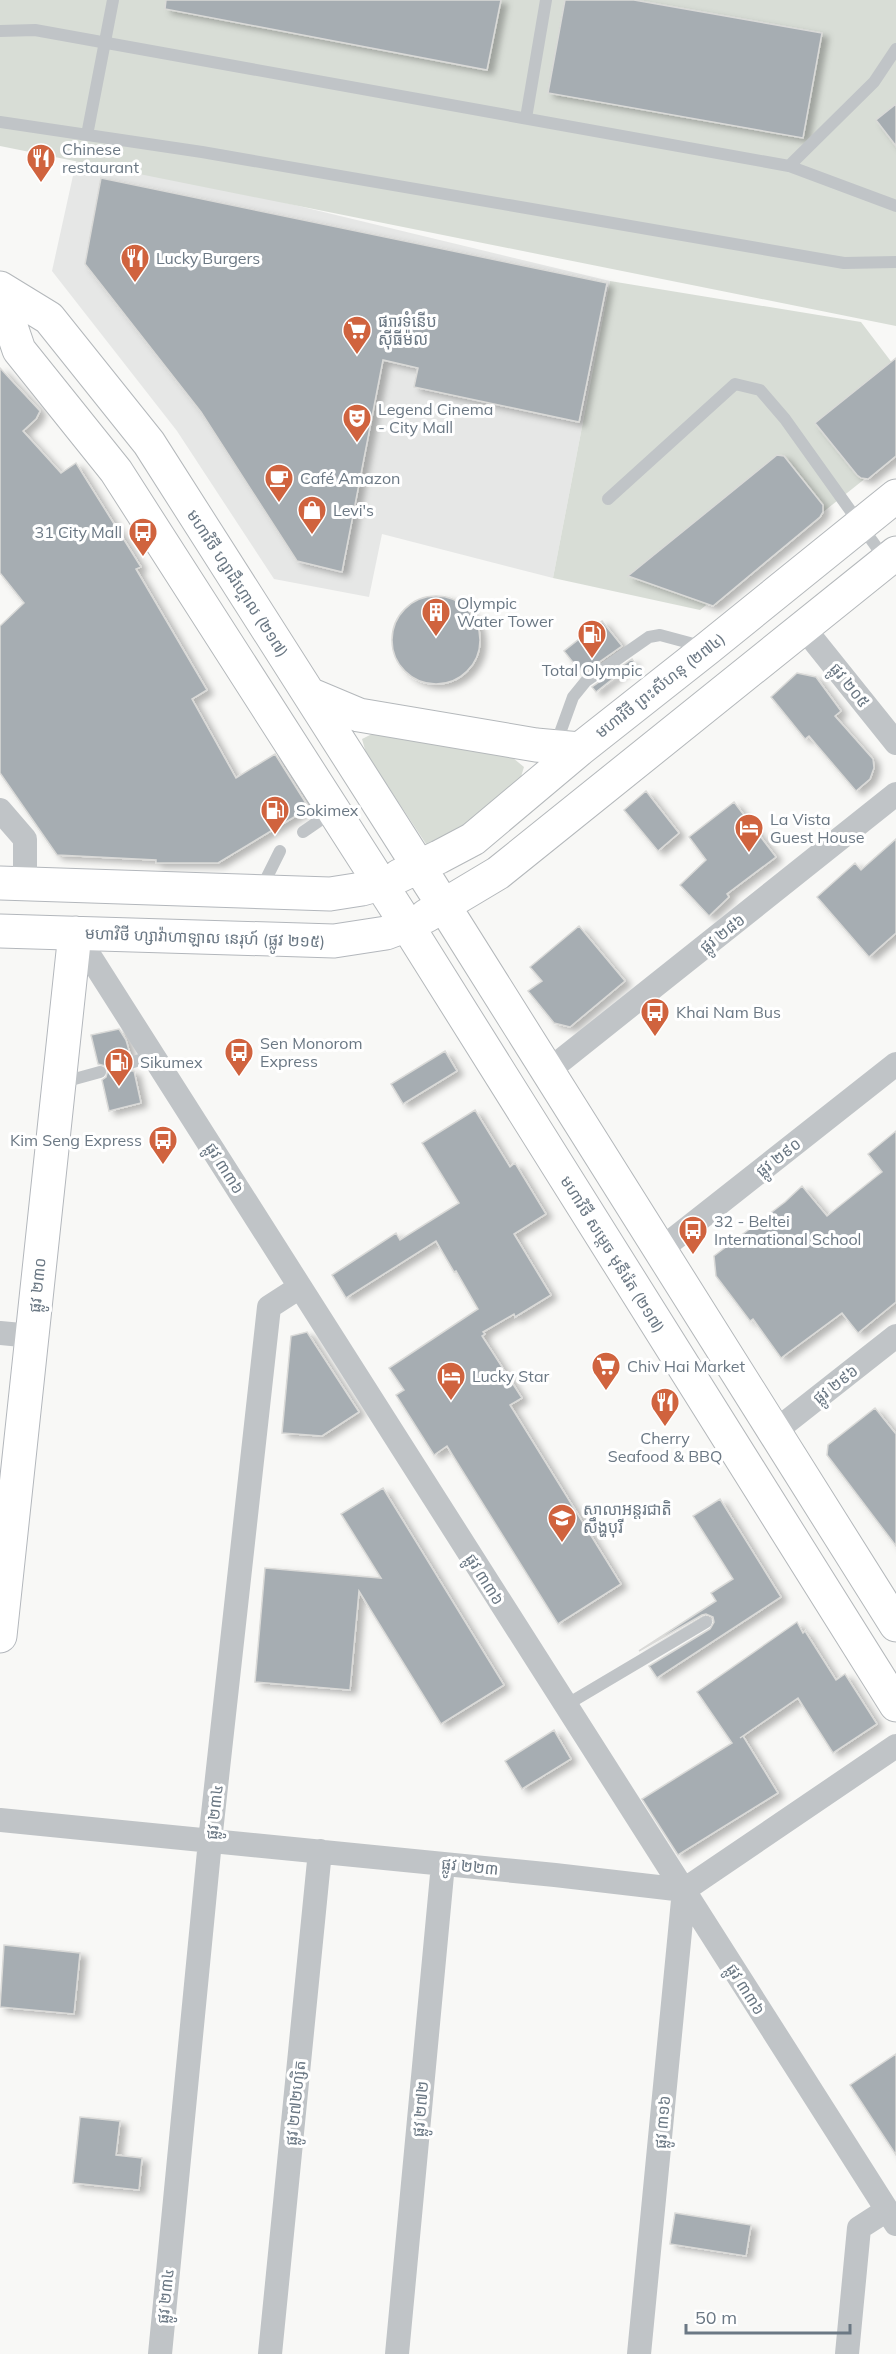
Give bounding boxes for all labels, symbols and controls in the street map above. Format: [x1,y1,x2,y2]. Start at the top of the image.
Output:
place label: Chinese restaurant [62,139,139,177]
restaurant icon: Chinese restaurant [25,142,57,184]
restaurant icon: Lucky Burgers [119,242,151,284]
place label: Lucky Burgers [156,248,260,268]
place label: ផ្សារទំនើប ស៊ីធីម៉ល [378,311,437,350]
supermarket icon: ផ្សារទំនើប ស៊ីធីម៉ល [341,314,373,356]
place label: Legend Cinema - City Mall [378,399,493,437]
theatre icon: Legend Cinema - City Mall [341,402,373,444]
cafe icon: Café Amazon [263,462,295,504]
place label: Café Amazon [300,468,400,488]
shop icon: Levi's [296,494,328,536]
place label: Levi's [333,500,374,520]
street label: មហាវិថី ហ្សាដឹហ្គោល (២១៧) [183,505,293,661]
bus stop icon: 31 City Mall [127,516,159,558]
place label: 31 City Mall [35,522,122,542]
place label: Olympic Water Tower [457,593,554,631]
building icon: Olympic Water Tower [420,596,452,638]
fuel station icon: Total Olympic [576,618,608,660]
street label: មហាវិថី ព្រះសីហនុ (២៧៤) [591,628,730,743]
street label: ផ្លូវ ២០៥ [822,659,874,714]
place label: Total Olympic [542,660,642,680]
fuel station icon: Sokimex [259,794,291,836]
place label: Sokimex [296,800,359,820]
place label: La Vista Guest House [770,809,865,847]
hotel icon: La Vista Guest House [733,812,765,854]
street label: ផ្លូវ ២៨៦ [695,909,752,961]
street label: មហាវិថី ហ្សាវ៉ាហាឡាល នេរុហ៍ (ផ្លូវ ២១៥) [84,922,325,956]
bus stop icon: Khai Nam Bus [639,996,671,1038]
place label: Khai Nam Bus [676,1002,781,1022]
place label: Sen Monorom Express [260,1033,363,1071]
bus stop icon: Sen Monorom Express [223,1036,255,1078]
fuel station icon: Sikumex [103,1046,135,1088]
place label: Sikumex [140,1052,203,1072]
bus stop icon: Kim Seng Express [147,1124,179,1166]
place label: Kim Seng Express [10,1130,142,1150]
street label: ផ្លូវ ២៩០ [751,1133,808,1185]
street label: ផ្លូវ ៣៣៦ [197,1138,249,1200]
street label: មហាវិថី សម្តេច មុនីរ៉េត (២១៧) [555,1171,670,1337]
place label: 32 - Beltei International School [714,1211,861,1249]
bus stop icon: 32 - Beltei International School [677,1214,709,1256]
street label: ផ្លូវ ២៣០ [24,1256,55,1314]
supermarket icon: Chiv Hai Market [590,1350,622,1392]
place label: Chiv Hai Market [627,1356,746,1376]
hotel icon: Lucky Star [435,1360,467,1402]
street label: ផ្លូវ ២៩៦ [808,1360,865,1412]
place label: Lucky Star [472,1366,550,1386]
restaurant icon: Cherry Seafood & BBQ [649,1386,681,1428]
place label: Cherry Seafood & BBQ [608,1428,722,1466]
place label: សាលាអន្តរជាតិ សឹង្ហបុរី [583,1499,672,1538]
school or university icon: សាលាអន្តរជាតិ សឹង្ហបុរី [546,1502,578,1544]
street label: ផ្លូវ ៣៣៦ [457,1549,509,1611]
street label: ផ្លូវ ២៣៤ [201,1783,232,1841]
street label: ផ្លូវ ២២៣ [440,1853,500,1884]
street label: ផ្លូវ ៣៣៦ [718,1959,770,2021]
street label: ផ្លូវ ២៧២ហ្សិត [281,2059,314,2147]
street label: ផ្លូវ ២៧២ [408,2080,437,2138]
street label: ផ្លូវ ៣១៦ [650,2094,679,2150]
street label: ផ្លូវ ២៣៤ [152,2267,183,2325]
scale bar [686,2297,850,2335]
text: 50 m [695,2306,737,2329]

